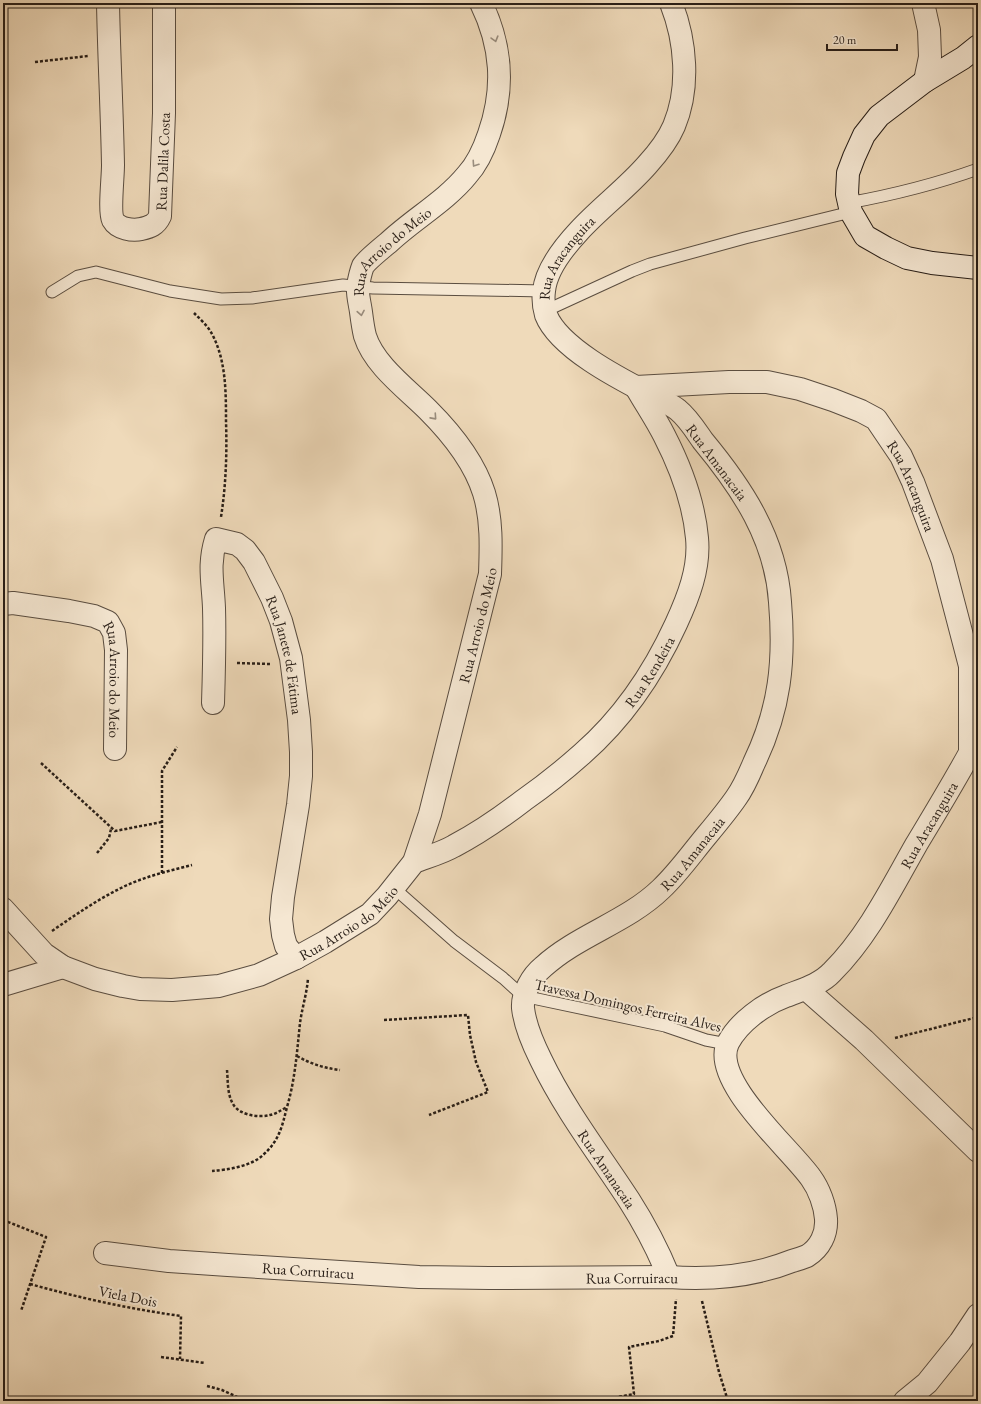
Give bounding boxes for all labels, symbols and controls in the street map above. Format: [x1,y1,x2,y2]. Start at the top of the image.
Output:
scale bar [827,26,897,52]
text: 20 m [833,32,857,48]
one-way arrow [490,36,498,43]
street label: Rua Dalila Costa [151,112,174,211]
one-way arrow [472,160,480,167]
street label: Rua Arroio do Meio [348,202,435,297]
street label: Rua Aracanguira [534,211,598,300]
one-way arrow [356,310,365,316]
one-way arrow [429,412,436,419]
street label: Rua Amanacaia [682,420,752,504]
street label: Rua Aracanguira [883,436,940,534]
street label: Rua Arroio do Meio [454,568,500,685]
street label: Rua Janete de Fátima [262,592,308,715]
street label: Rua Arroio do Meio [100,617,126,738]
street label: Rua Rendeira [620,633,678,711]
street label: Rua Aracanguira [895,778,961,872]
street label: Rua Amanacaia [656,812,728,894]
street label: Rua Arroio do Meio [295,881,402,964]
street label: Travessa Domingos Ferreira Alves [533,974,723,1036]
street label: Rua Amanacaia [574,1126,640,1212]
street label: Rua Corruiracu [262,1258,355,1282]
street label: Rua Corruiracu [586,1267,679,1287]
street label: Viela Dois [97,1281,159,1311]

